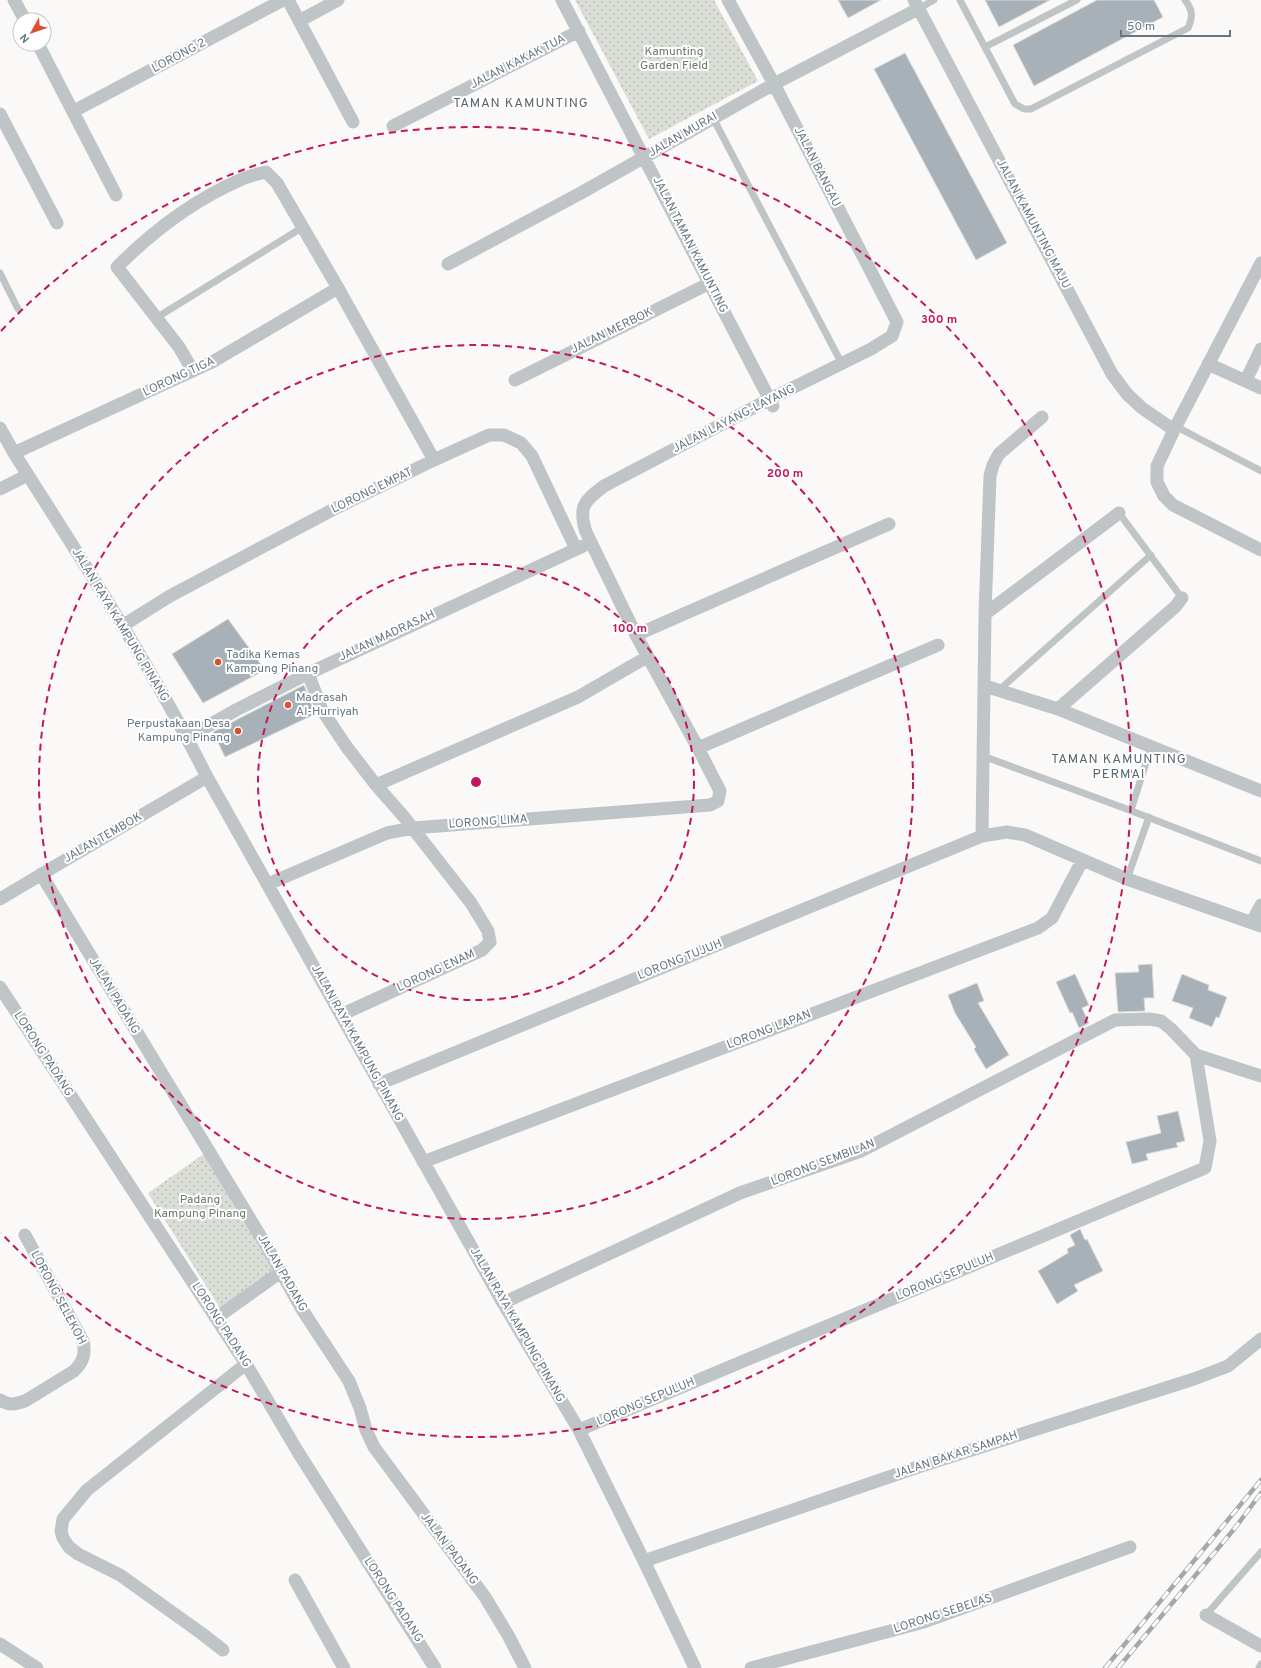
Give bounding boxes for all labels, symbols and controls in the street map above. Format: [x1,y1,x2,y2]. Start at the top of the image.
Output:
north arrow [12,12,52,52]
scale bar [1121,12,1230,38]
text: 50 m [1127,19,1155,35]
text: N [17,30,33,45]
street label: JALAN KAKAK TUA [468,31,568,93]
street label: LORONG 2 [149,35,209,77]
park label: Kamunting Garden Field [640,44,708,74]
district label: TAMAN KAMUNTING [453,96,589,112]
street label: JALAN MURAI [646,109,720,161]
street label: JALAN BANGAU [790,124,844,210]
street label: JALAN KAMUNTING MAJU [992,156,1074,292]
street label: JALAN TAMAN KAMUNTING [649,174,731,316]
street label: JALAN MERBOK [568,304,656,358]
text: 300 m [921,312,957,328]
street label: LORONG TIGA [140,353,218,401]
street label: JALAN LAYANG-LAYANG [670,381,798,457]
street label: LORONG EMPAT [329,464,415,518]
text: 200 m [767,466,803,482]
street label: JALAN RAYA KAMPUNG PINANG [68,545,172,705]
street label: JALAN MADRASAH [336,607,438,665]
text: 100 m [613,621,647,637]
place label: Tadika Kemas Kampung Pinang [226,647,318,677]
marker: Tadika Kemas Kampung Pinang [213,657,223,667]
place label: Madrasah Al-Hurriyah [296,690,359,720]
marker: Madrasah Al-Hurriyah [283,700,293,710]
place label: Perpustakaan Desa Kampung Pinang [127,716,230,746]
marker: Perpustakaan Desa Kampung Pinang [233,726,243,736]
district label: TAMAN KAMUNTING PERMAI [1051,752,1187,783]
centre of rings [469,775,483,789]
street label: JALAN TEMBOK [61,809,145,867]
street label: LORONG LIMA [448,811,528,833]
street label: LORONG TUJUH [635,936,725,984]
street label: LORONG ENAM [394,946,478,996]
street label: JALAN PADANG [85,955,143,1037]
street label: JALAN RAYA KAMPUNG PINANG [307,962,407,1124]
street label: LORONG LAPAN [724,1007,814,1053]
street label: LORONG PADANG [10,1008,76,1100]
street label: LORONG SEMBILAN [769,1136,877,1190]
park label: Padang Kampung Pinang [154,1192,246,1222]
street label: JALAN PADANG [253,1231,311,1315]
street label: JALAN RAYA KAMPUNG PINANG [466,1245,568,1405]
street label: LORONG SELEKOH [26,1248,90,1348]
street label: LORONG SEPULUH [894,1249,996,1305]
street label: LORONG PADANG [188,1279,254,1371]
street label: LORONG SEPULUH [595,1374,697,1430]
street label: JALAN BAKAR SAMPAH [892,1427,1020,1483]
street label: JALAN PADANG [417,1510,481,1588]
street label: LORONG PADANG [360,1554,426,1646]
street label: LORONG SEBELAS [892,1590,994,1638]

